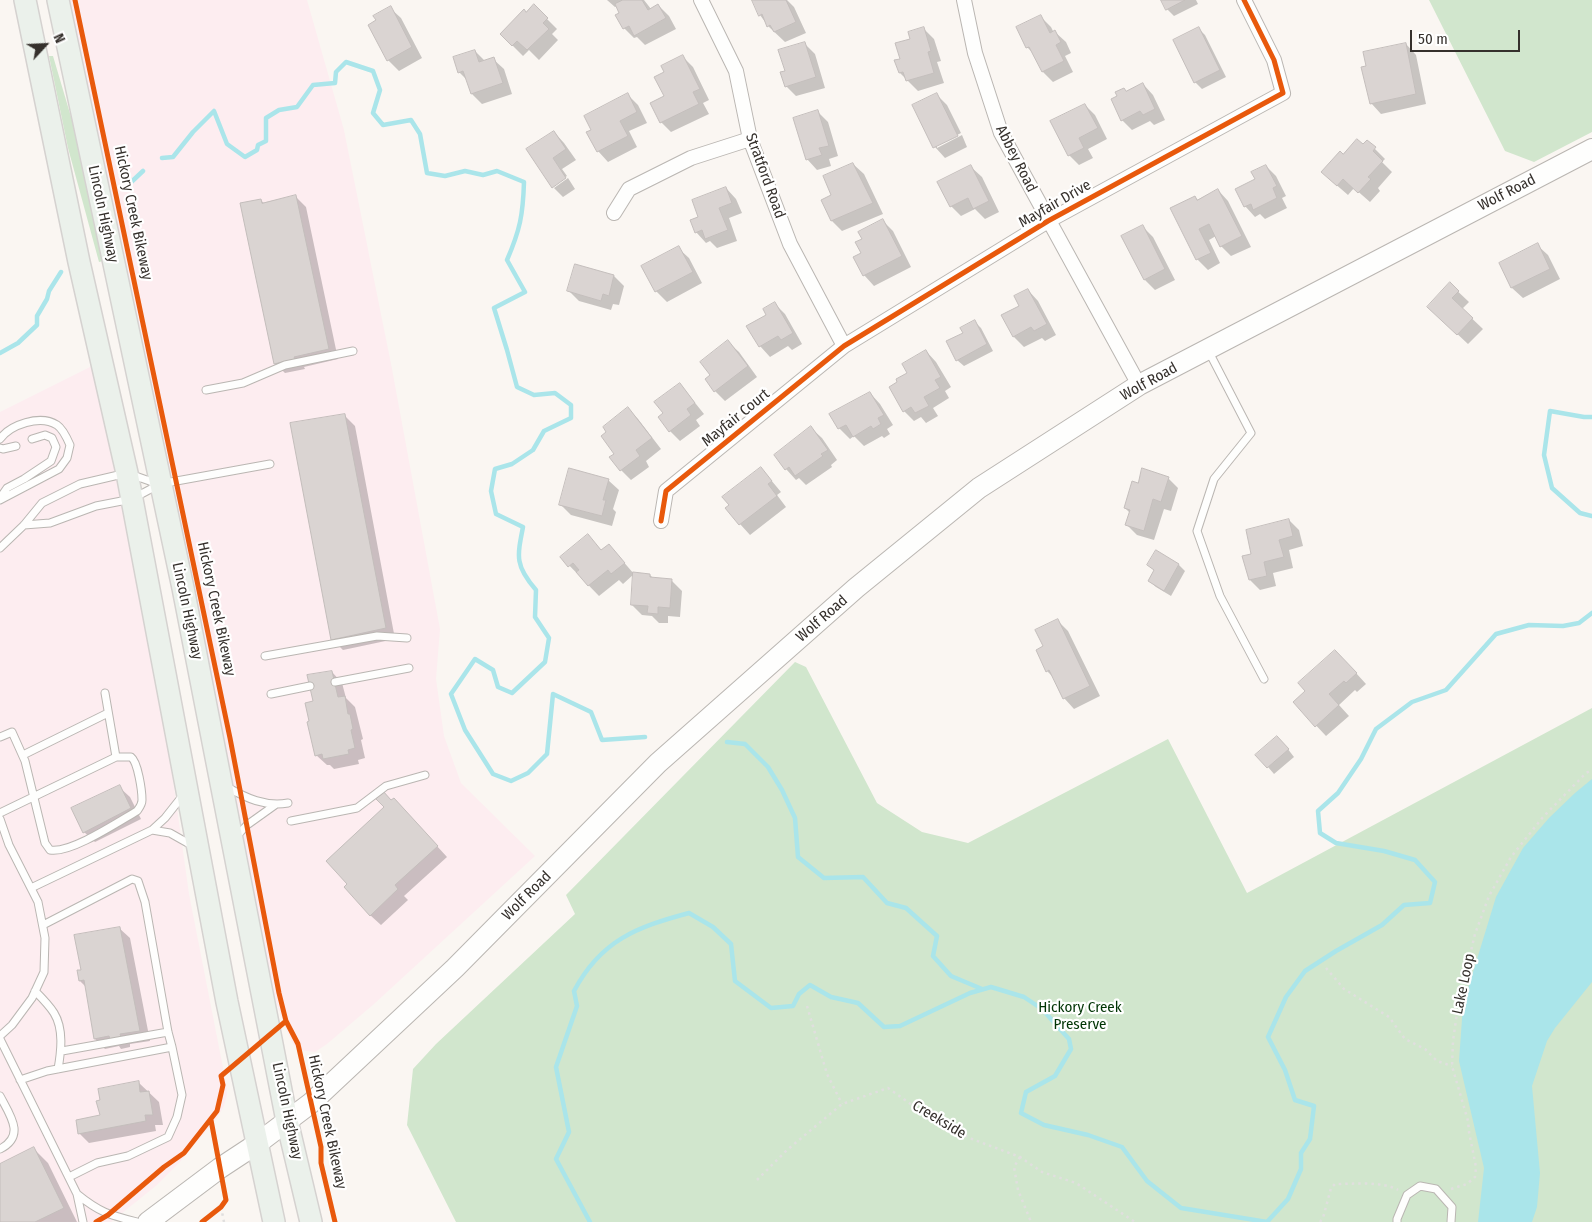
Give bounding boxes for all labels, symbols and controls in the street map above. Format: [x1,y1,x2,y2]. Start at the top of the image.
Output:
north arrow [20,20,70,70]
scale bar [1412,20,1522,52]
text: 50 m [1418,30,1448,48]
text: N [50,31,69,46]
street label: Abbey Road [992,123,1040,195]
street label: Stratford Road [741,131,789,221]
street label: Hickory Creek Bikeway [110,144,156,282]
street label: Lincoln Highway [84,164,122,264]
street label: Wolf Road [1475,171,1539,215]
street label: Mayfair Drive [1016,176,1094,232]
street label: Wolf Road [1117,359,1181,405]
street label: Mayfair Court [699,385,773,451]
street label: Hickory Creek Bikeway [193,540,239,678]
street label: Lincoln Highway [168,561,206,661]
street label: Wolf Road [793,592,851,646]
street label: Wolf Road [499,868,555,924]
street label: Lake Loop [1449,952,1479,1016]
park label: Hickory Creek Preserve [1038,999,1122,1034]
street label: Hickory Creek Bikeway [304,1053,350,1191]
street label: Lincoln Highway [268,1061,306,1161]
street label: Creekside [909,1097,969,1143]

